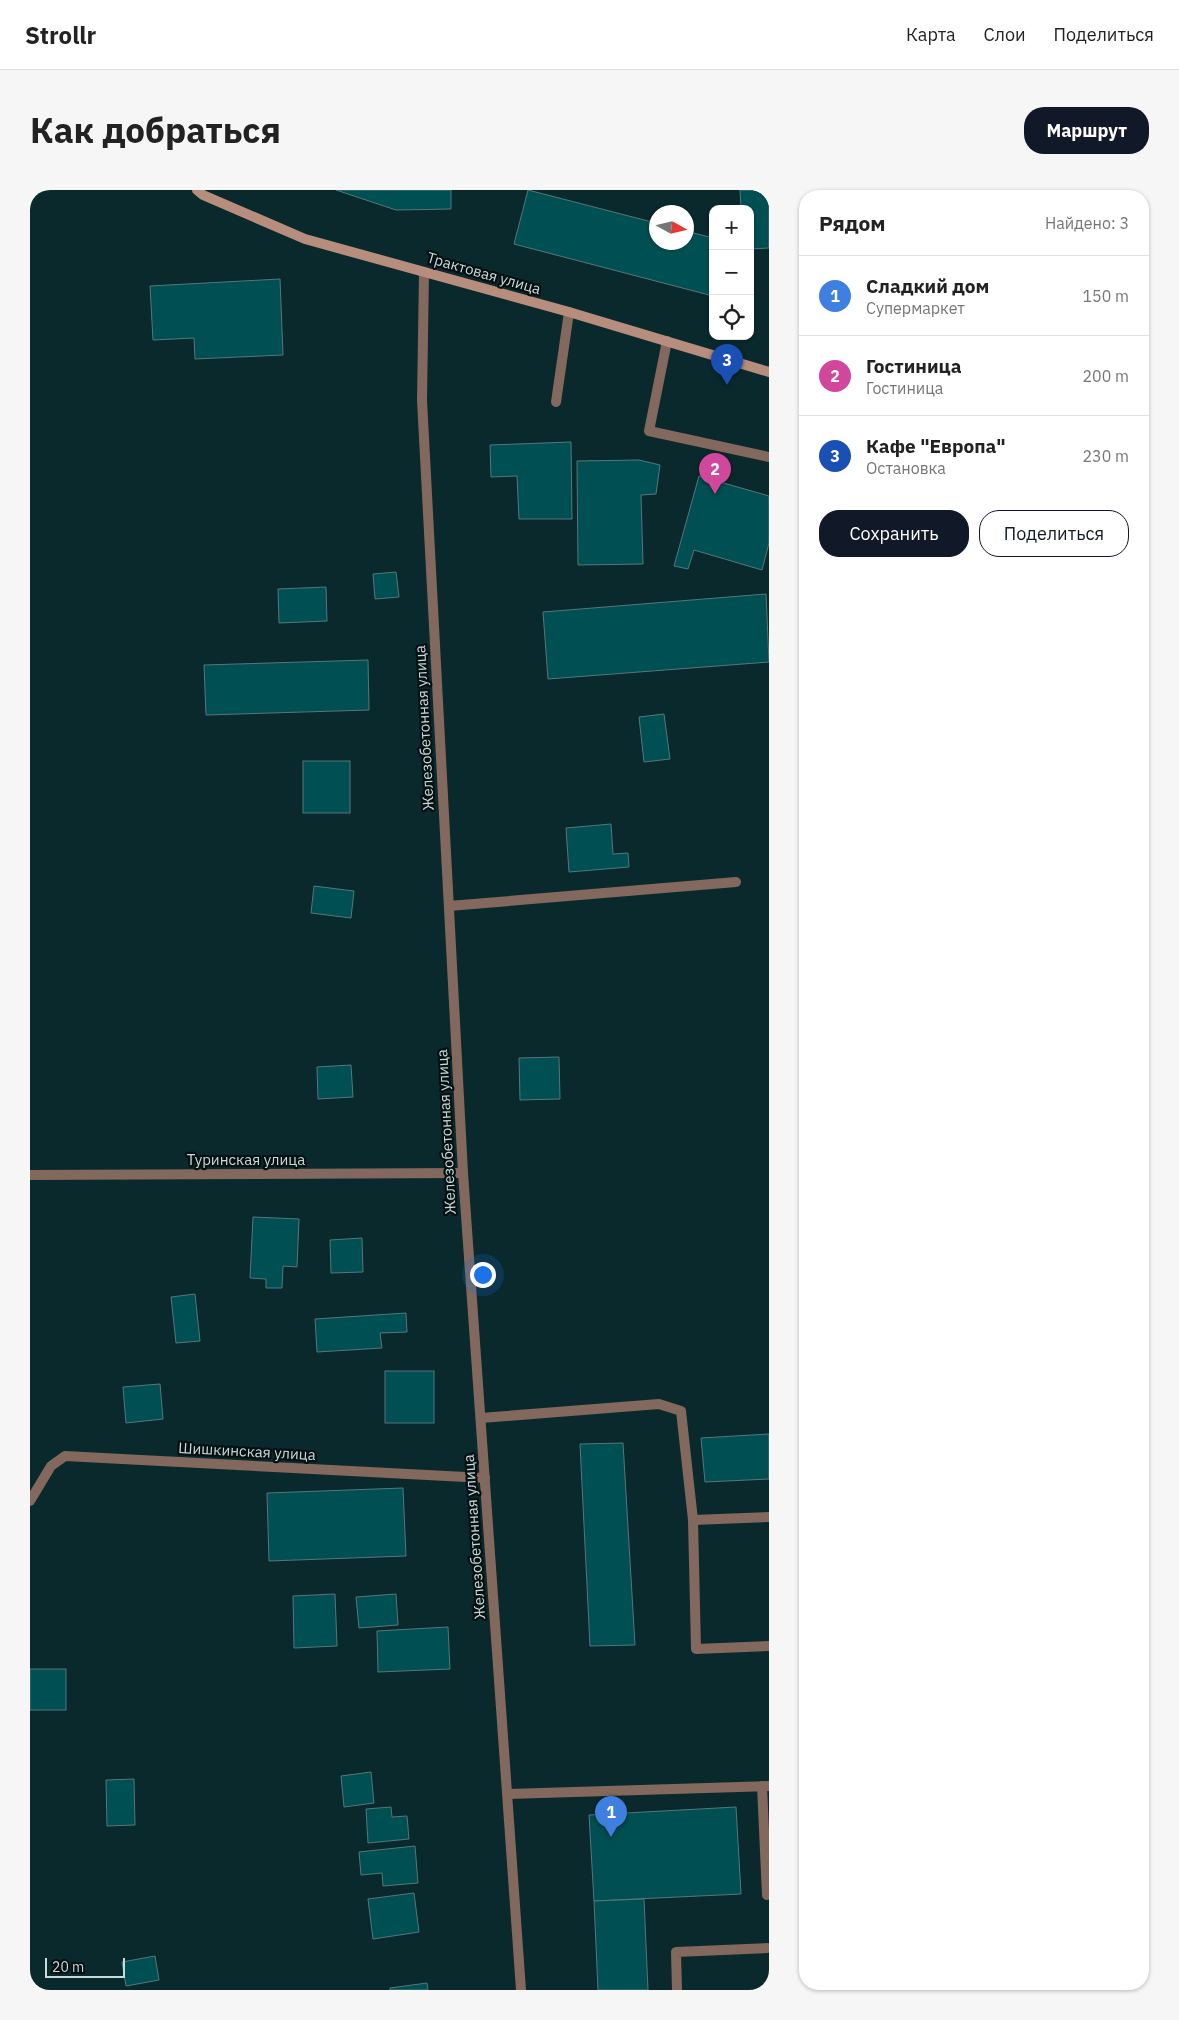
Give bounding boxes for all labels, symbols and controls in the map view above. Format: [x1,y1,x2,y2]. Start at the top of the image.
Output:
text: Strollr [25,19,96,51]
text: Карта [906,23,956,46]
text: Слои [984,23,1026,46]
text: Поделиться [1054,23,1154,46]
text: Как добраться [30,107,281,153]
button: Маршрут [1024,107,1149,154]
north arrow [649,205,694,250]
map controls [709,205,754,340]
button: + [709,205,754,250]
text: Рядом [819,209,886,237]
text: Найдено: 3 [1045,213,1129,233]
street label: Трактовая улица [425,248,543,298]
button: − [709,250,754,295]
text: Сладкий дом [866,274,989,298]
text: 1 [830,286,840,306]
text: 150 m [1082,286,1129,306]
button: locate [709,295,754,340]
text: Супермаркет [866,298,965,318]
pin: 3 [711,344,743,385]
text: Гостиница [866,354,961,378]
text: 2 [830,366,840,386]
text: 200 m [1082,366,1129,386]
text: Гостиница [866,378,943,398]
text: Кафе "Европа" [866,434,1006,458]
text: 3 [830,446,840,466]
text: 230 m [1082,446,1129,466]
pin: 2 [699,453,731,494]
text: Остановка [866,458,946,478]
button: Сохранить [819,510,969,557]
button: Поделиться [979,510,1129,557]
street label: Железобетонная улица [410,645,438,811]
street label: Железобетонная улица [432,1049,460,1215]
street label: Туринская улица [187,1150,305,1169]
your location [470,1262,496,1288]
street label: Шишкинская улица [178,1438,316,1464]
street label: Железобетонная улица [459,1454,489,1620]
pin: 1 [595,1796,627,1837]
scale bar [45,1955,125,1978]
text: 20 m [52,1958,84,1976]

